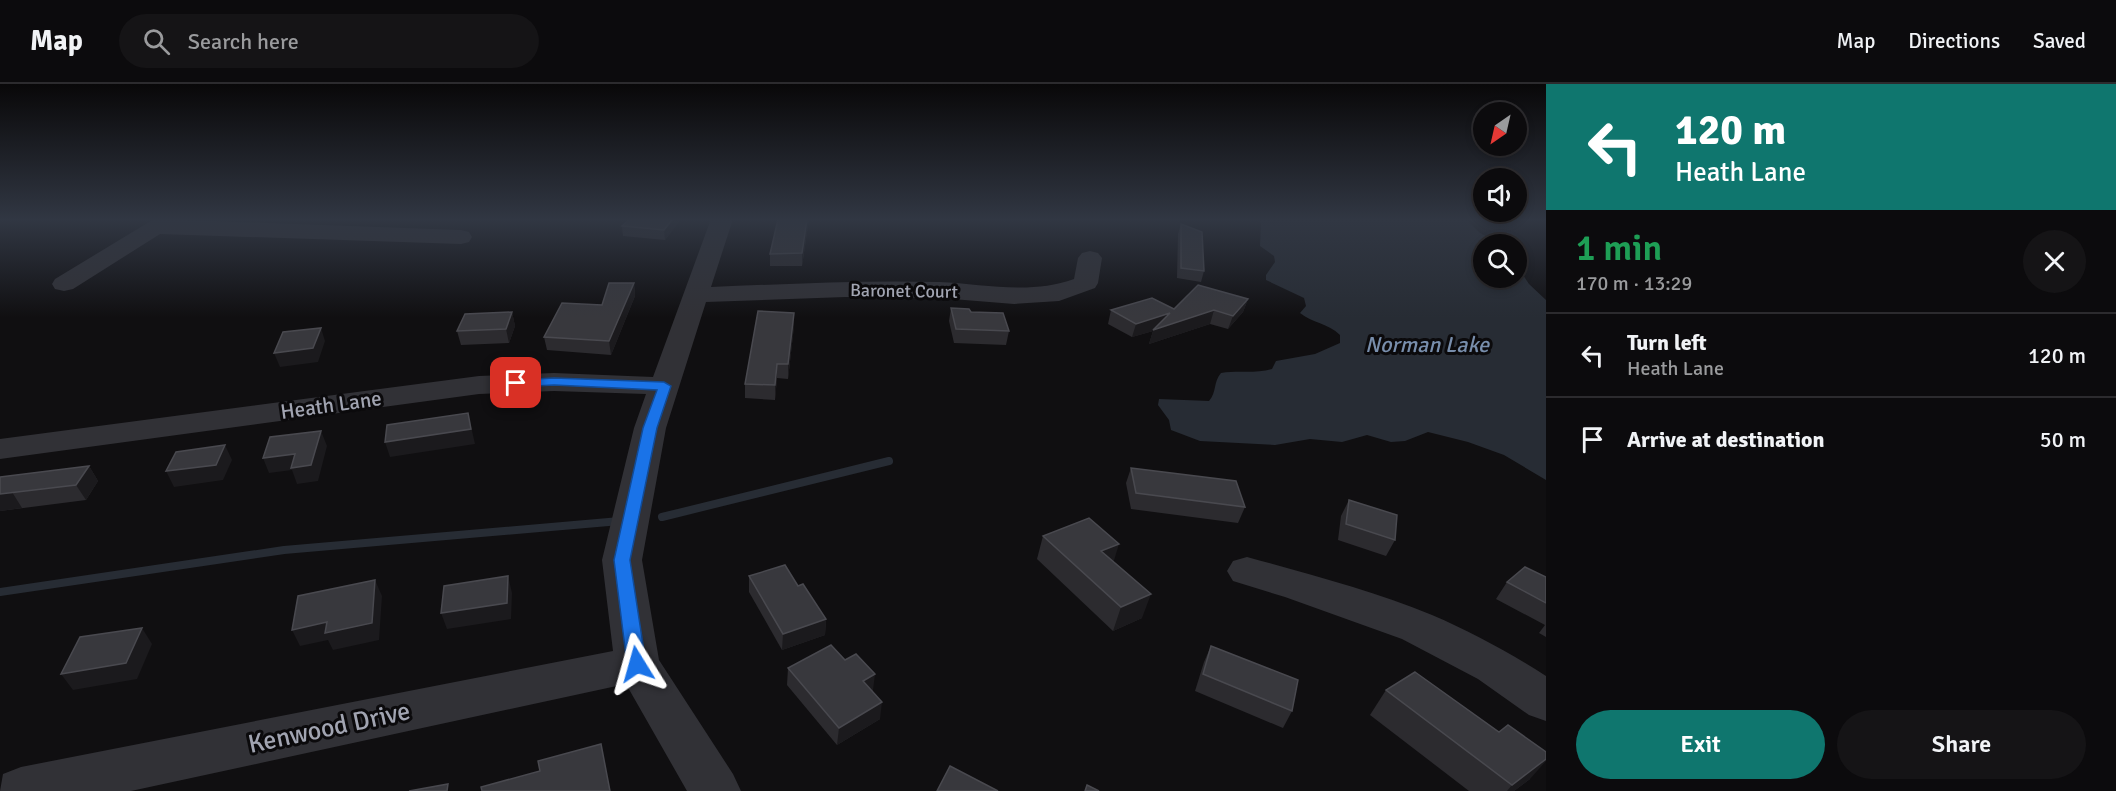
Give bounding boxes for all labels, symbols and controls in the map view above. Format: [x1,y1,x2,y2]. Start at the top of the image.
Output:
search box [119,14,539,68]
text: Map [30,24,83,58]
icon: search [140,25,173,58]
text: Search here [188,28,299,55]
text: Map [1837,28,1875,54]
text: Directions [1908,28,2000,54]
text: Saved [2033,28,2086,54]
north arrow [1473,102,1527,156]
map controls [1473,102,1527,288]
text: 120 m [1675,105,1786,156]
icon: left [1576,108,1654,186]
text: Heath Lane [1675,156,1806,189]
button: sound [1473,168,1527,222]
text: 1 min [1576,226,1662,271]
button: close [2023,230,2086,293]
button: search [1473,234,1527,288]
text: 170 m · 13:29 [1576,271,1692,296]
street label: Baronet Court [850,279,958,303]
text: Turn left [1627,329,1707,356]
water label: Norman Lake [1365,331,1490,358]
icon: left [1576,339,1609,372]
text: 120 m [2028,342,2086,369]
text: Heath Lane [1627,356,1724,381]
pin [490,357,541,408]
icon: arrive [499,366,532,399]
street label: Heath Lane [279,385,383,425]
icon: arrive [1576,423,1609,456]
text: Arrive at destination [1627,426,1824,453]
text: 50 m [2040,426,2086,453]
position arrow [605,632,669,696]
street label: Kenwood Drive [245,695,413,761]
button: Exit [1576,710,1825,779]
button: Share [1837,710,2086,779]

